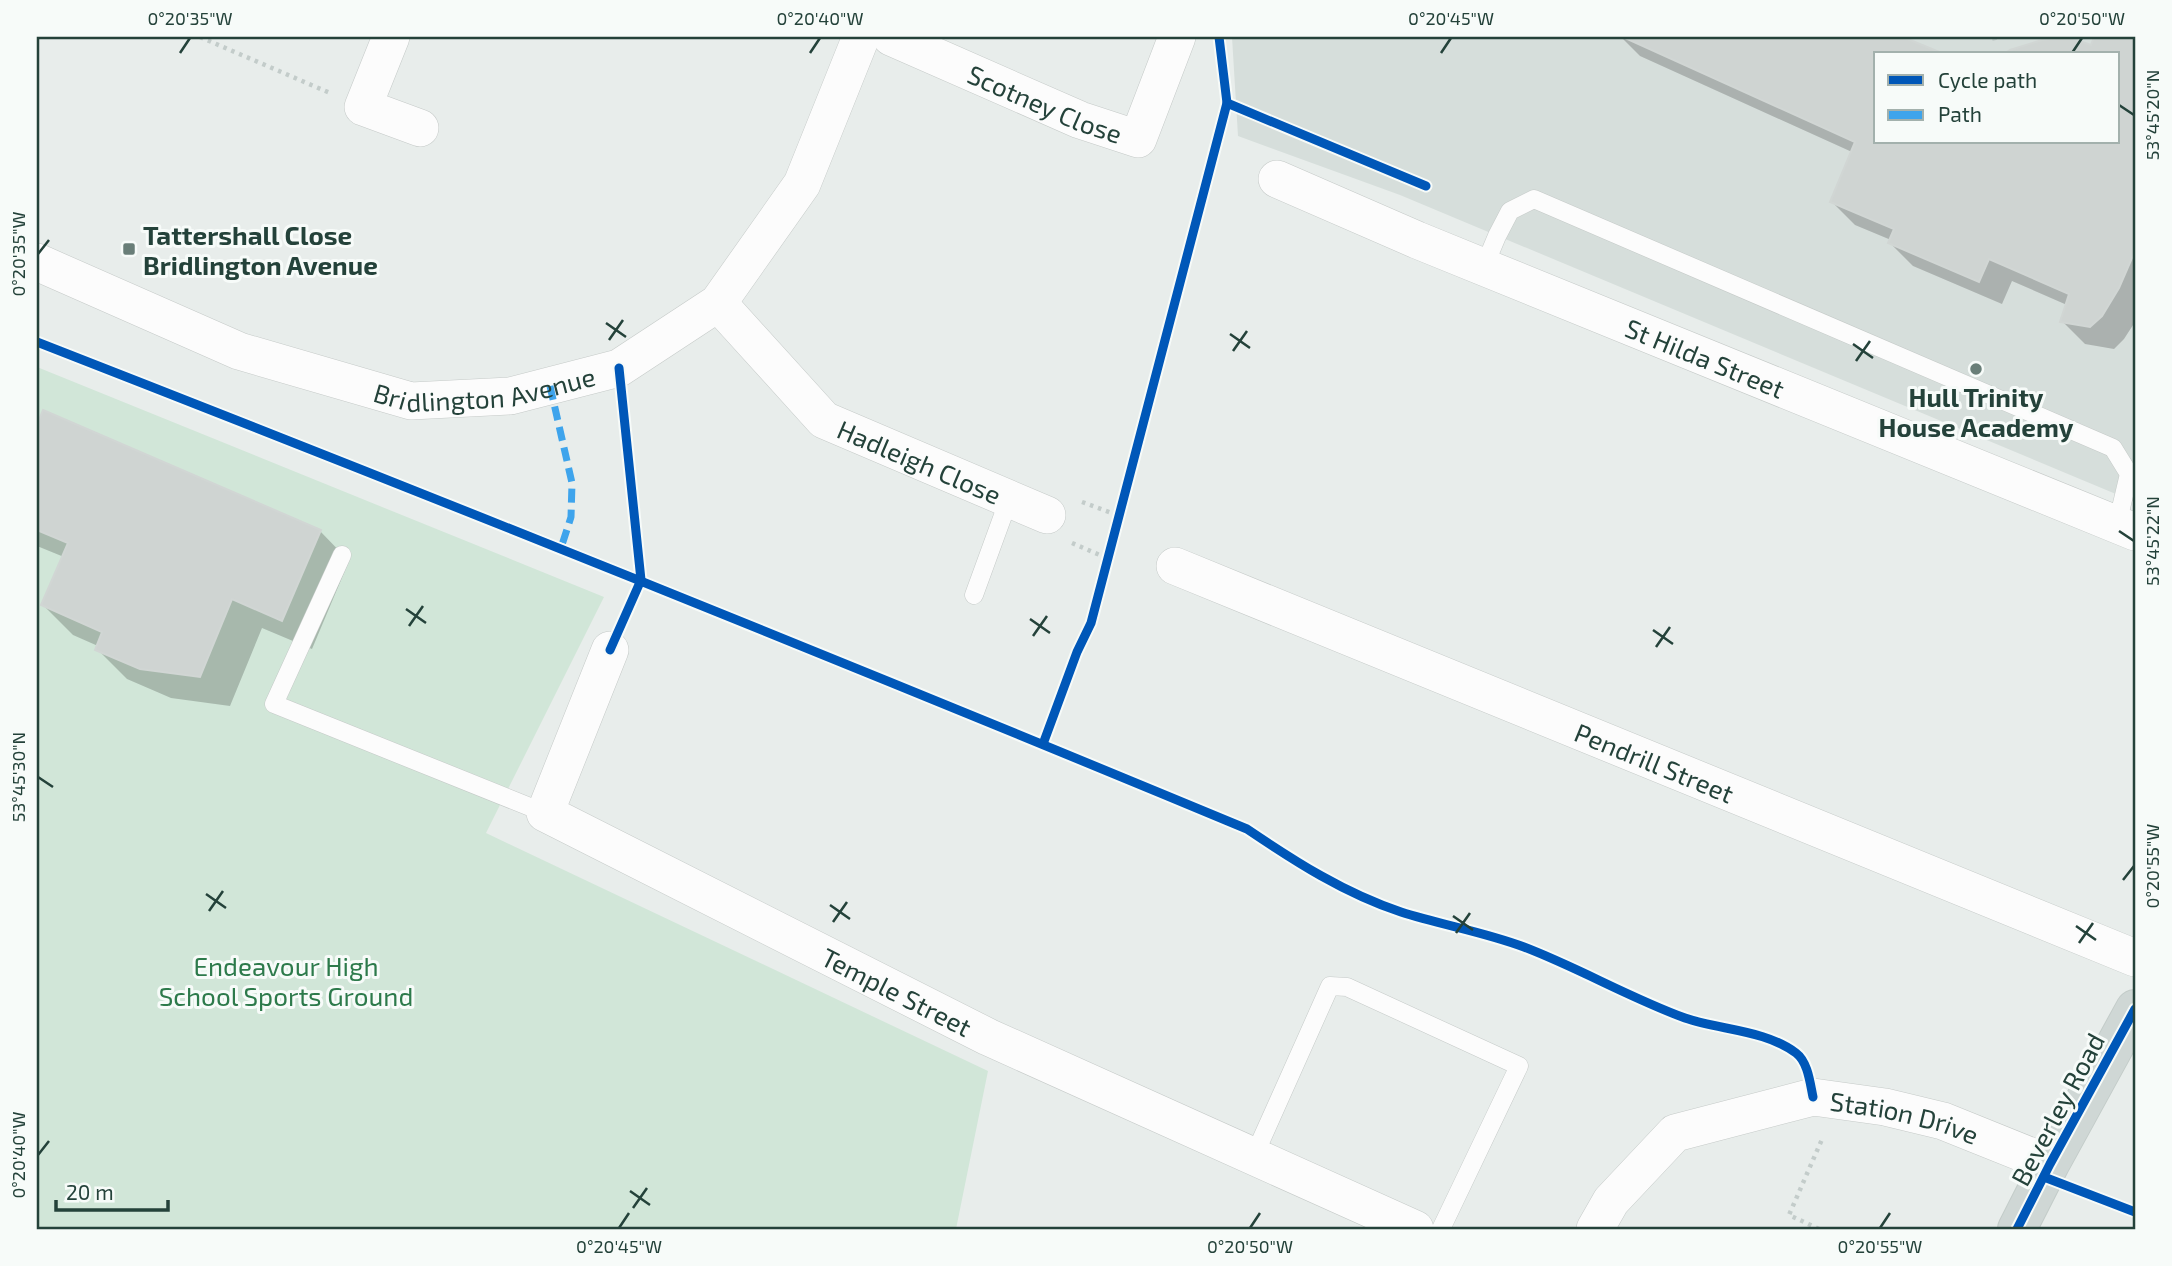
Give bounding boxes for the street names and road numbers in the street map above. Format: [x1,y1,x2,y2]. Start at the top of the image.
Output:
street label: Scotney Close [963,57,1126,148]
street label: St Hilda Street [1621,311,1790,403]
street label: Bridlington Avenue [370,359,598,417]
street label: Hadleigh Close [833,412,1006,509]
street label: Pendrill Street [1570,716,1739,808]
street label: Temple Street [817,940,977,1042]
street label: Beverley Road [2004,1027,2110,1191]
street label: Station Drive [1828,1084,1984,1149]

